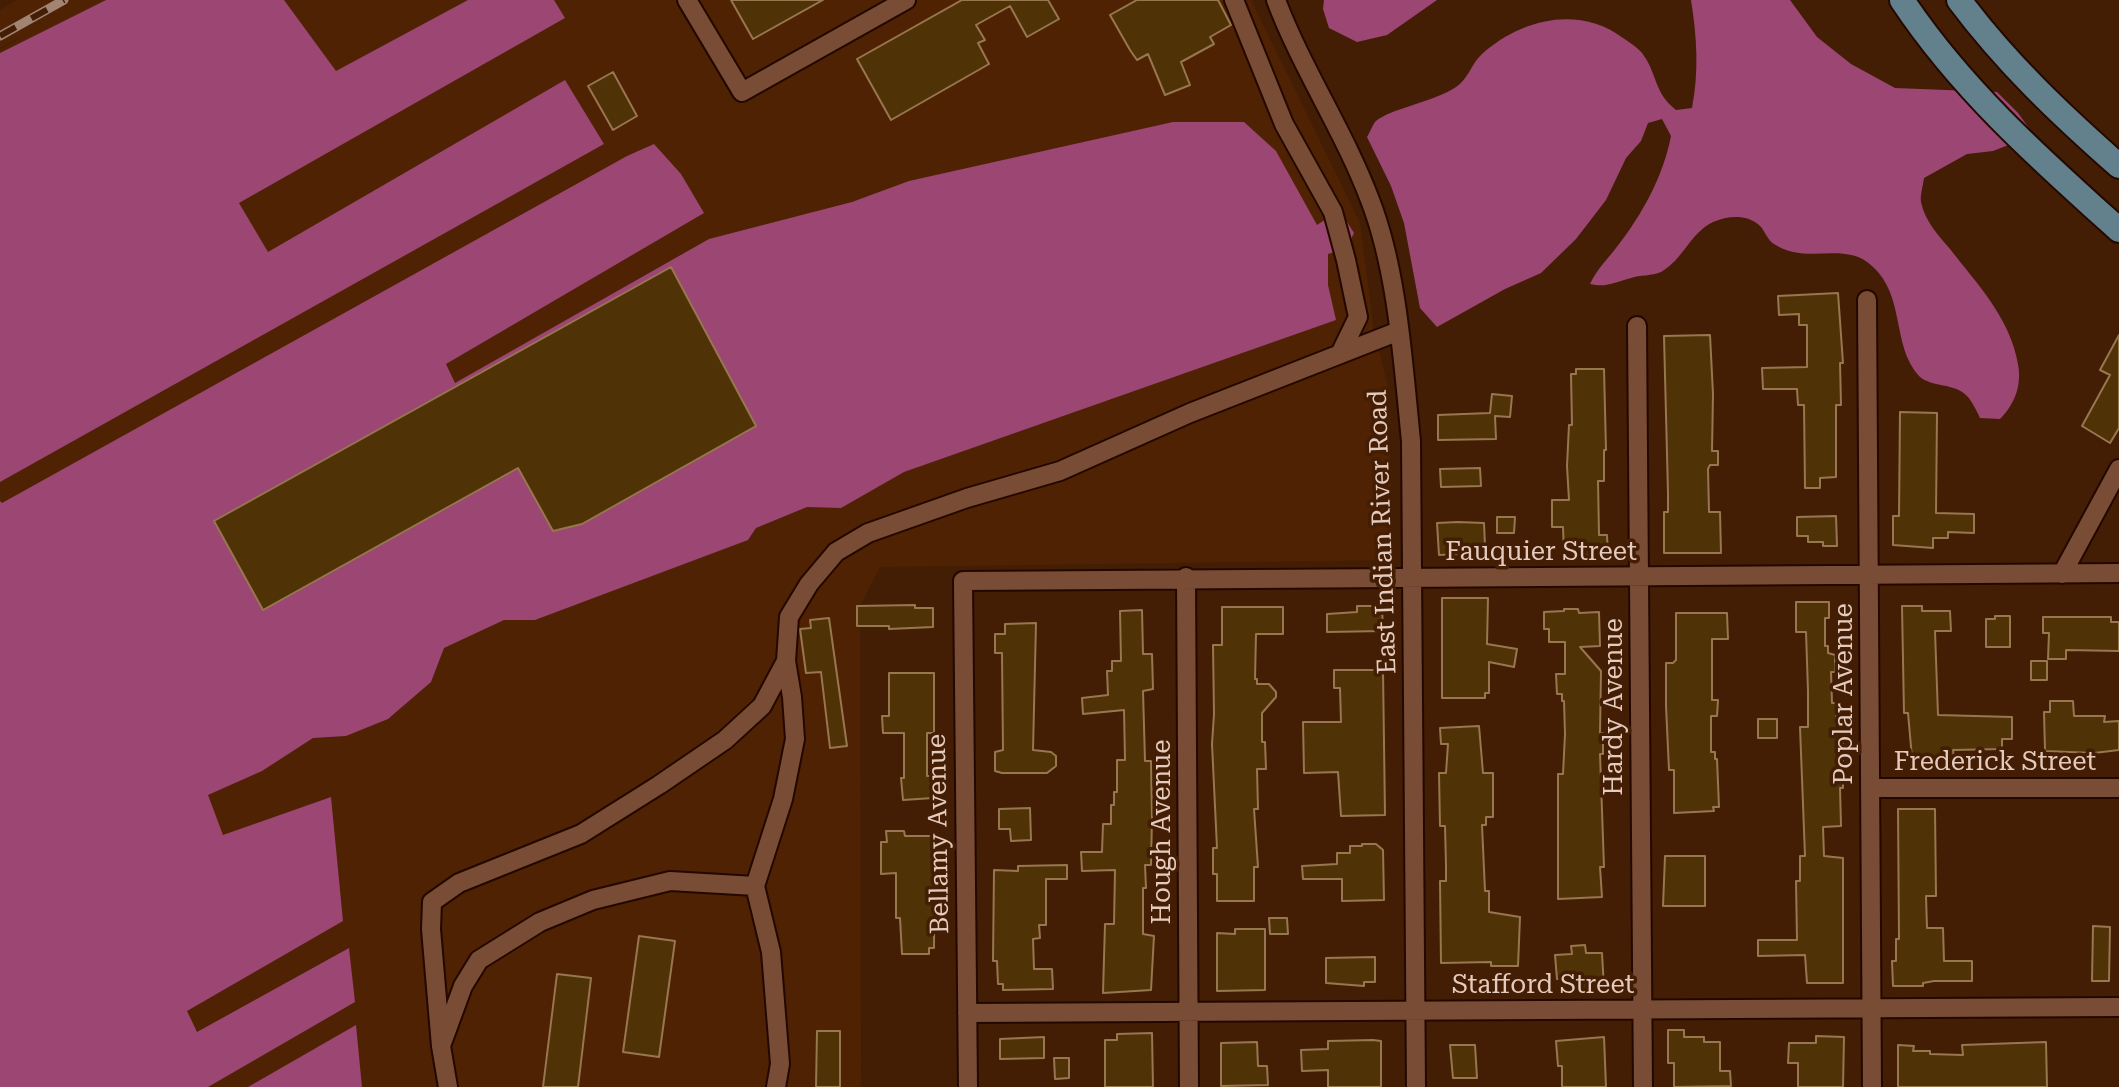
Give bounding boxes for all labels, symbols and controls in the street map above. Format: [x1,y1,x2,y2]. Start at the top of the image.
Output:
street label: East Indian River Road [1362,389,1404,675]
street label: Fauquier Street [1445,536,1637,568]
street label: Poplar Avenue [1828,603,1860,785]
street label: Hardy Avenue [1598,618,1630,796]
street label: Bellamy Avenue [922,734,956,934]
street label: Hough Avenue [1146,740,1178,924]
street label: Frederick Street [1894,746,2096,778]
street label: Stafford Street [1452,969,1634,1001]

